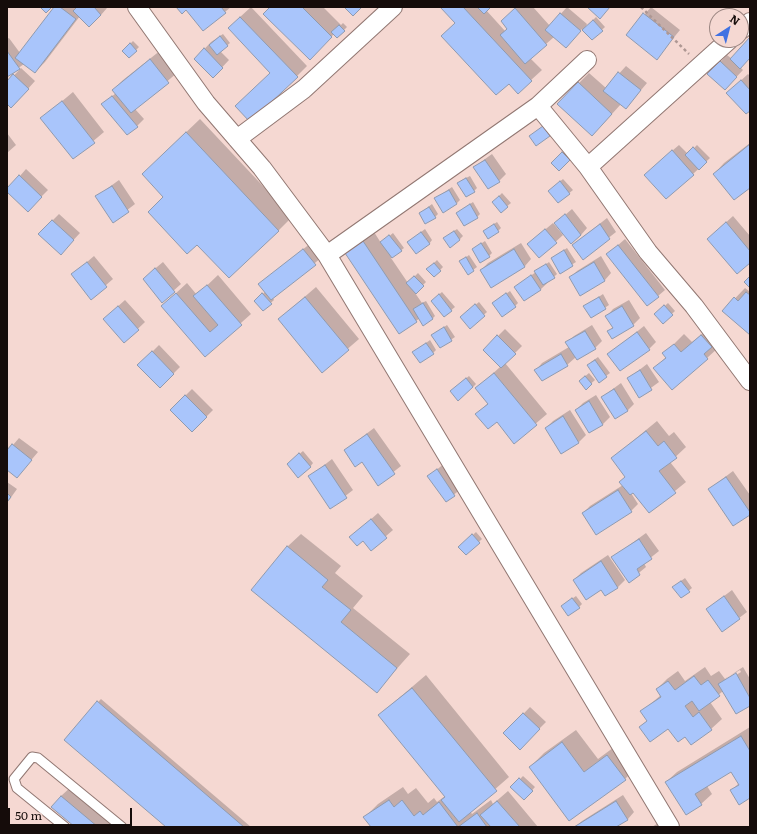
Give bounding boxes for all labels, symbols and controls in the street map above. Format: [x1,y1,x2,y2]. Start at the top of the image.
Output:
north arrow [709,8,749,48]
text: N [727,10,744,28]
scale bar [10,800,134,826]
text: 50 m [15,806,42,824]

